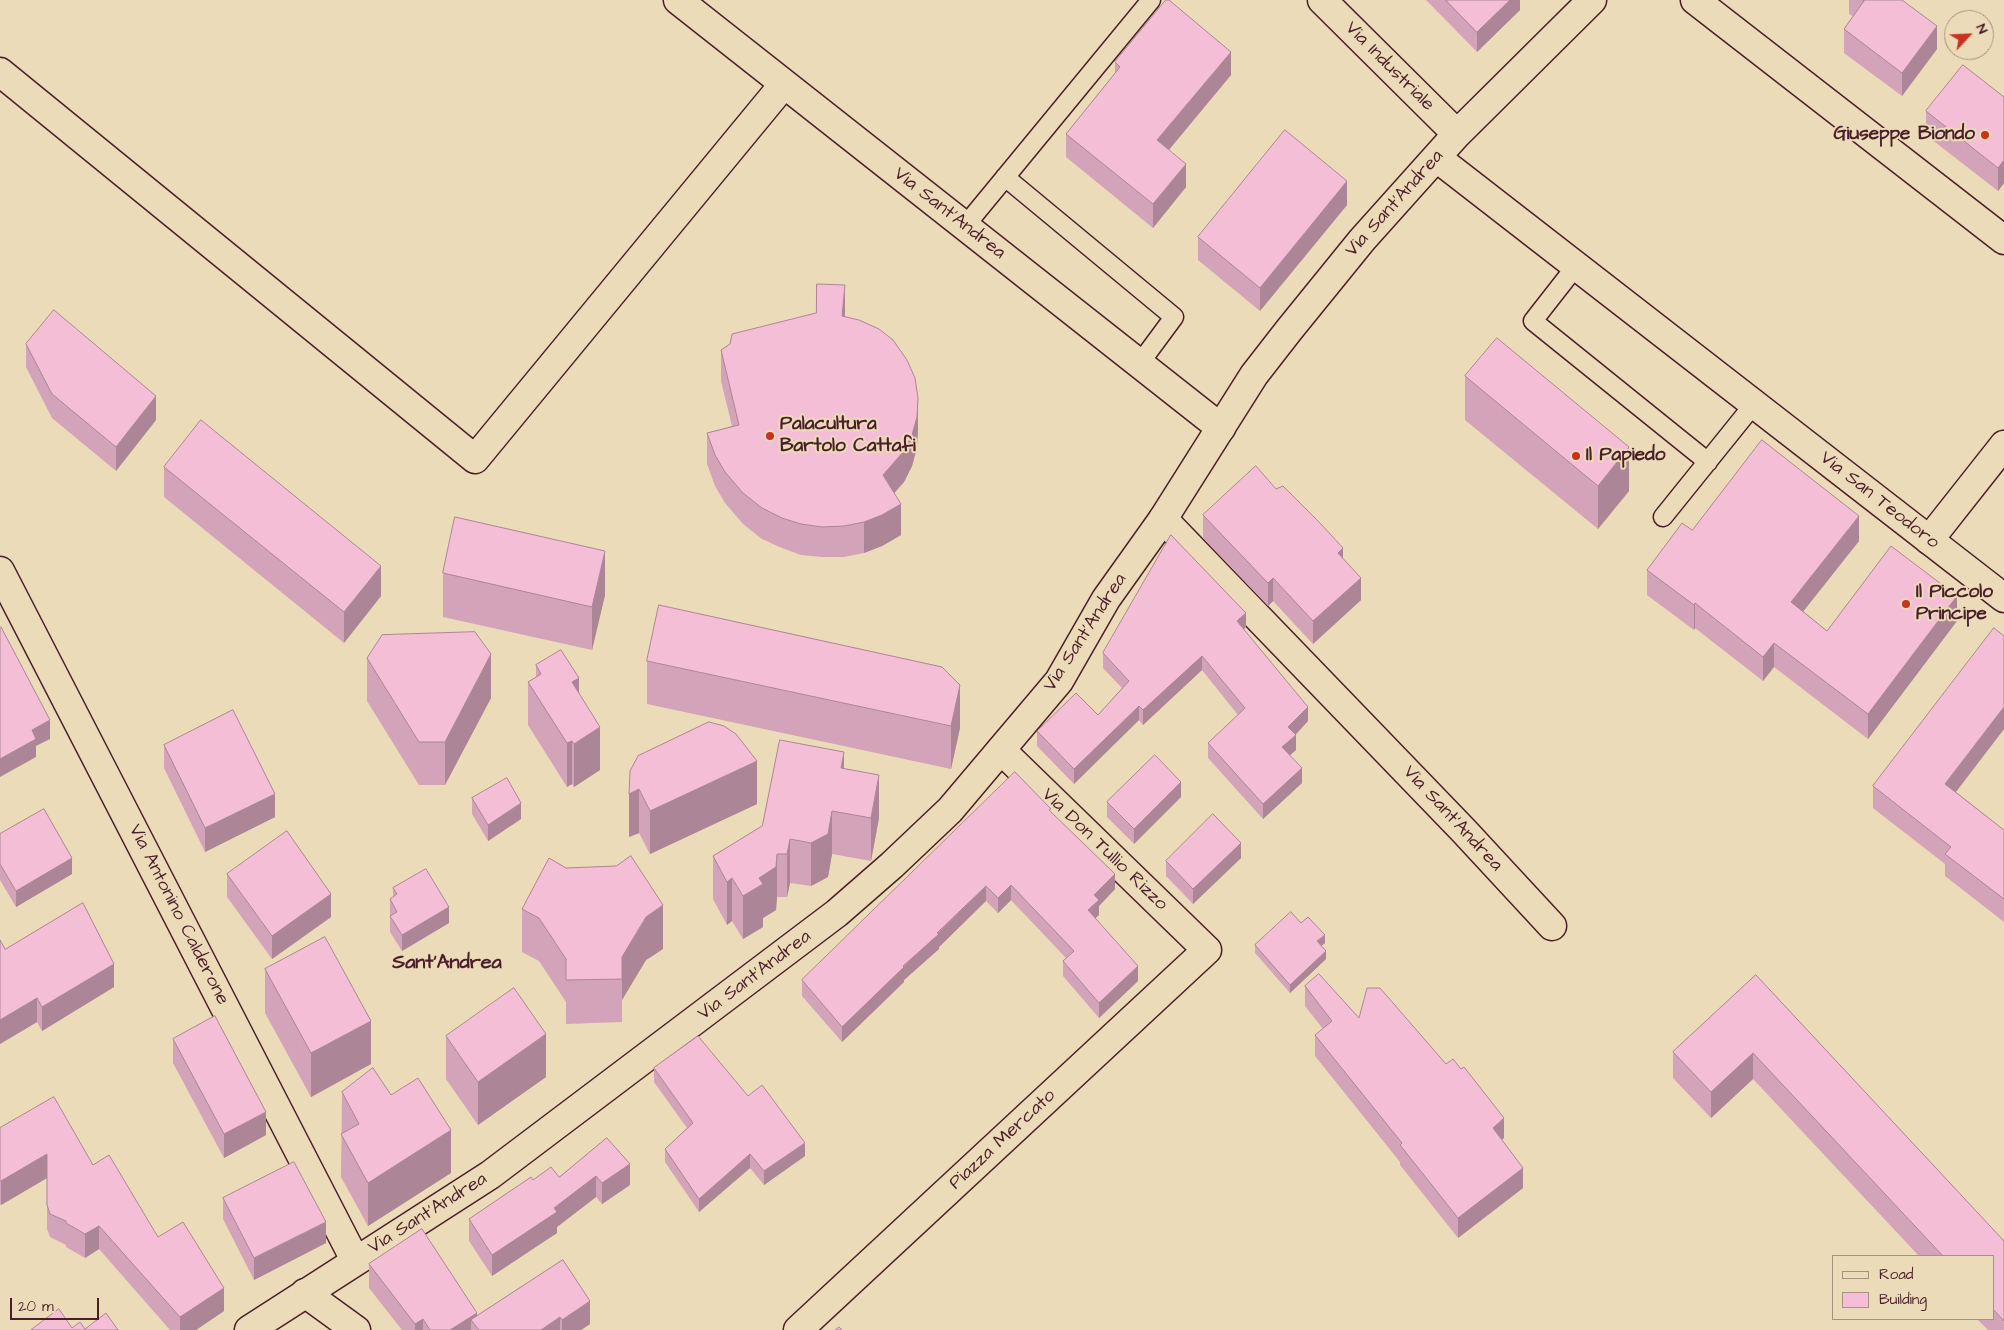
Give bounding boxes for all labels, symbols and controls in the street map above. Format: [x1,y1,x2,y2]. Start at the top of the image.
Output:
north arrow [1944,10,1994,60]
street label: Via Industriale [1339,17,1439,117]
text: N [1971,21,1993,37]
place label: Giuseppe Biondo [1833,124,1975,146]
marker: Giuseppe Biondo [1979,129,1991,141]
street label: Via Sant'Andrea [1341,146,1449,262]
street label: Via Sant'Andrea [888,163,1010,265]
place label: Palacultura Bartolo Cattafi [780,414,916,458]
marker: Palacultura Bartolo Cattafi [764,430,776,442]
place label: Il Papiedo [1586,445,1665,467]
street label: Via San Teodoro [1815,447,1943,555]
marker: Il Papiedo [1570,450,1582,462]
street label: Via Sant'Andrea [1039,570,1133,696]
place label: Il Piccolo Principe [1916,582,1993,626]
marker: Il Piccolo Principe [1900,598,1912,610]
street label: Via Sant'Andrea [1397,761,1507,877]
street label: Via Don Tullio Rizzo [1036,784,1172,916]
street label: Via Antonino Calderone [123,821,233,1009]
street label: Via Sant'Andrea [694,926,816,1026]
district label: Sant'Andrea [392,952,502,976]
street label: Piazza Mercato [945,1085,1061,1195]
street label: Via Sant'Andrea [364,1168,492,1260]
legend [1832,1255,1994,1320]
text: Road [1879,1264,1913,1285]
scale bar [12,1288,101,1320]
text: Building [1879,1289,1927,1310]
text: 20 m [18,1296,54,1317]

